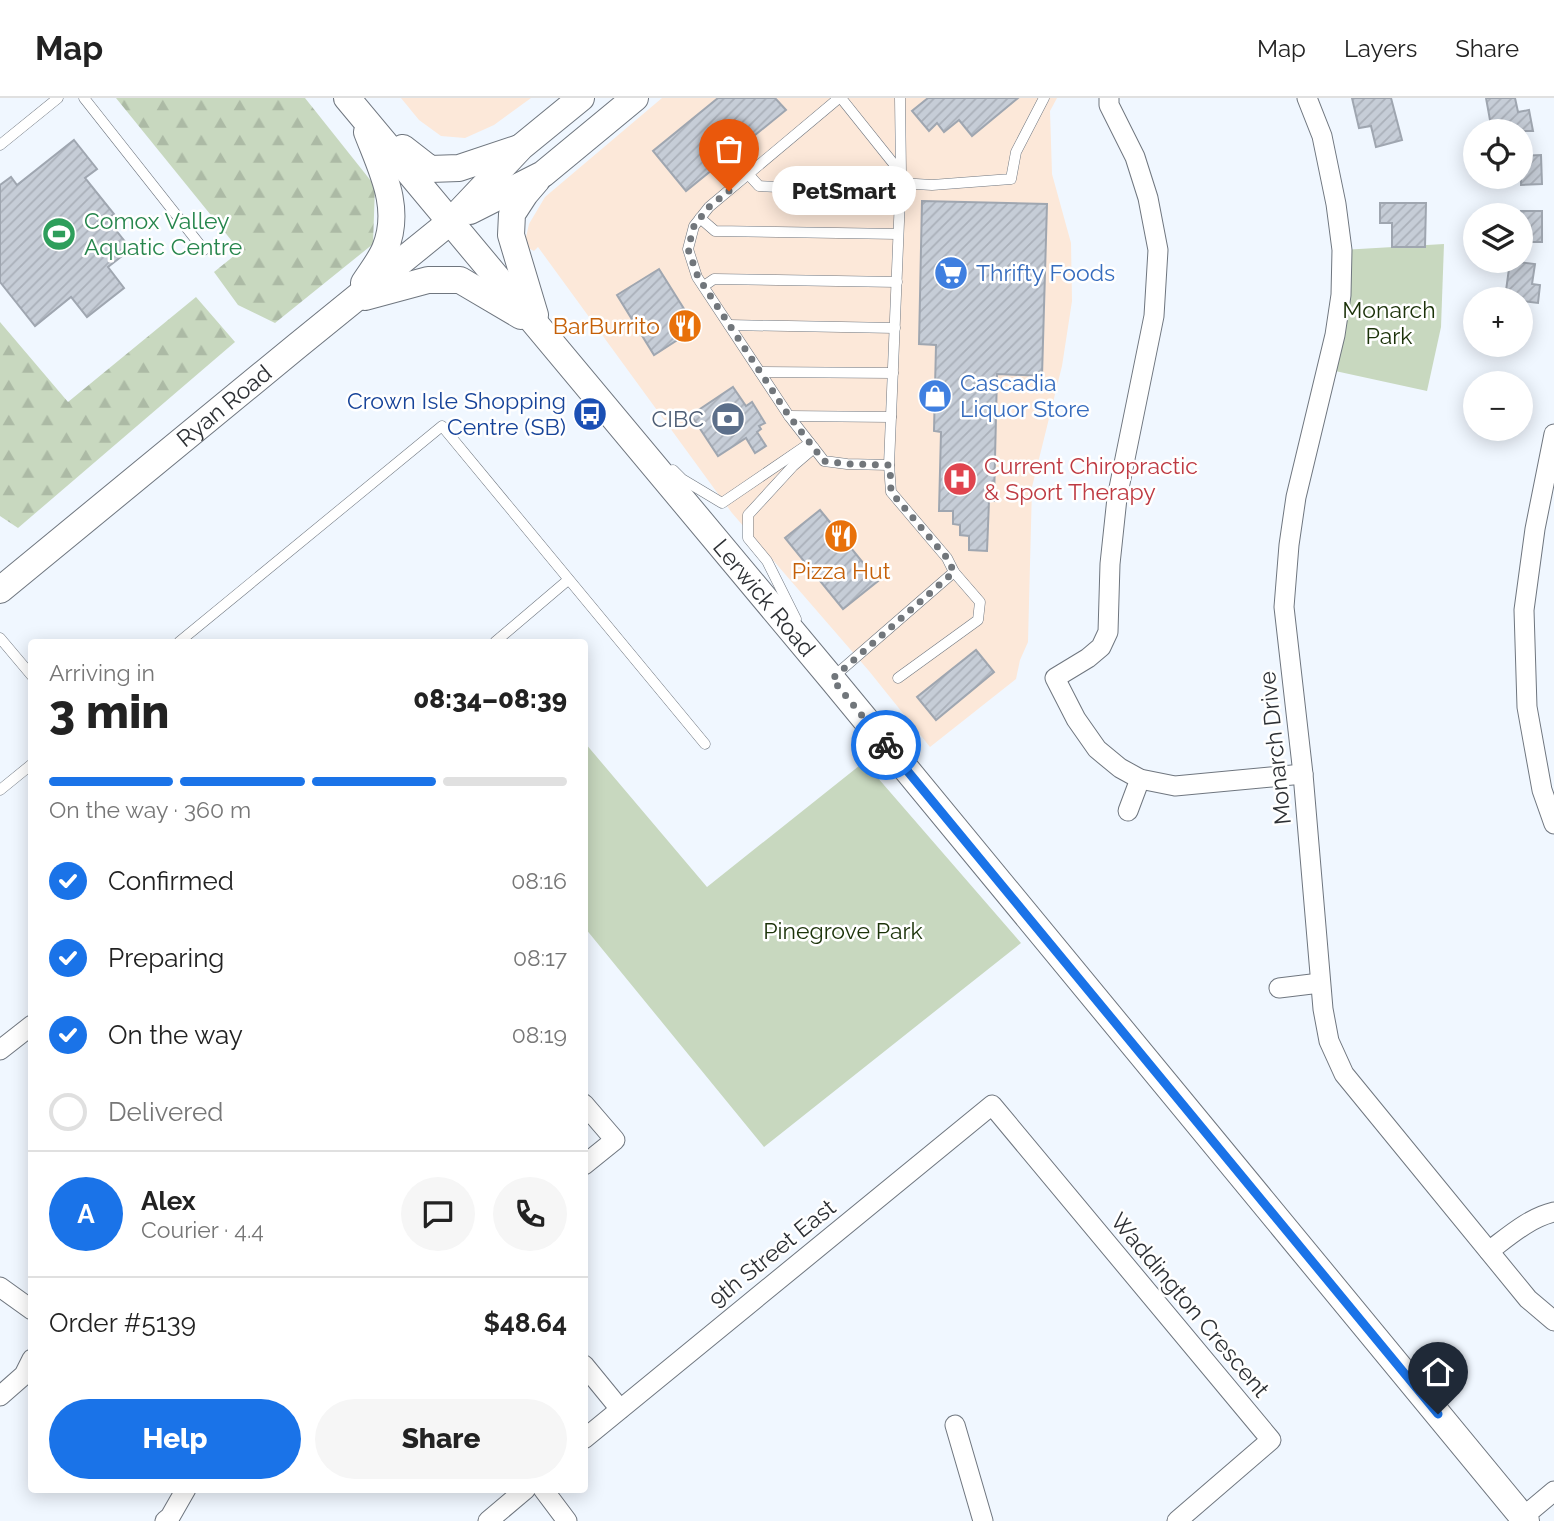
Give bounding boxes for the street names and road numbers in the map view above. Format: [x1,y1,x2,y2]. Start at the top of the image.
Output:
street label: Ryan Road [171,359,276,452]
street label: Lerwick Road [708,533,821,662]
street label: Monarch Drive [1253,670,1296,826]
street label: 9th Street East [703,1193,841,1312]
street label: Waddington Crescent [1105,1207,1276,1403]

